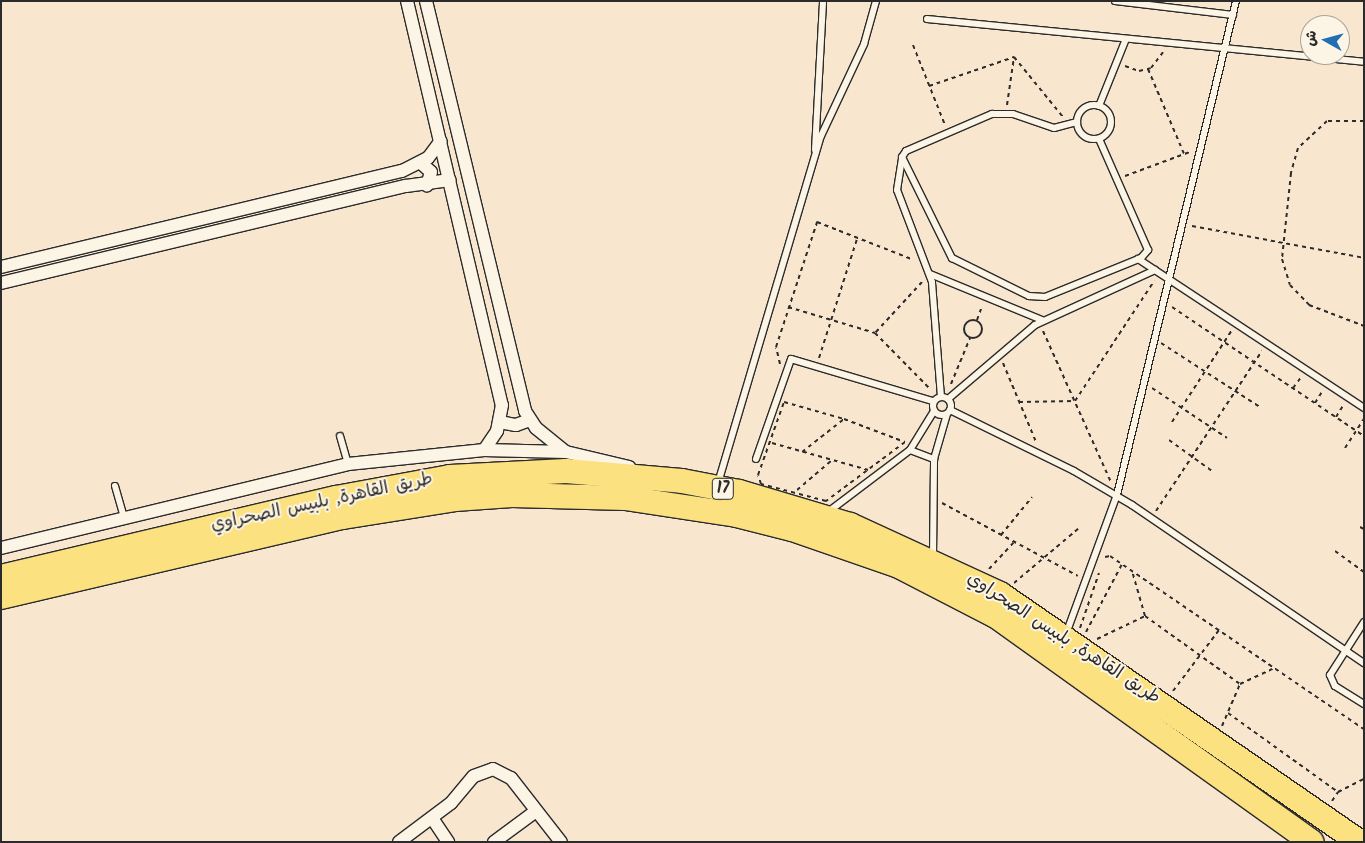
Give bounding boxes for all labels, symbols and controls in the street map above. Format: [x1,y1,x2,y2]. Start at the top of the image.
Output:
north arrow [1300,15,1350,65]
text: ش [1299,29,1323,47]
street label: طريق القاهرة, بلبيس الصحراوي [209,469,435,537]
road number: 17 [712,476,734,502]
street label: طريق القاهرة, بلبيس الصحراوي [962,568,1164,710]

